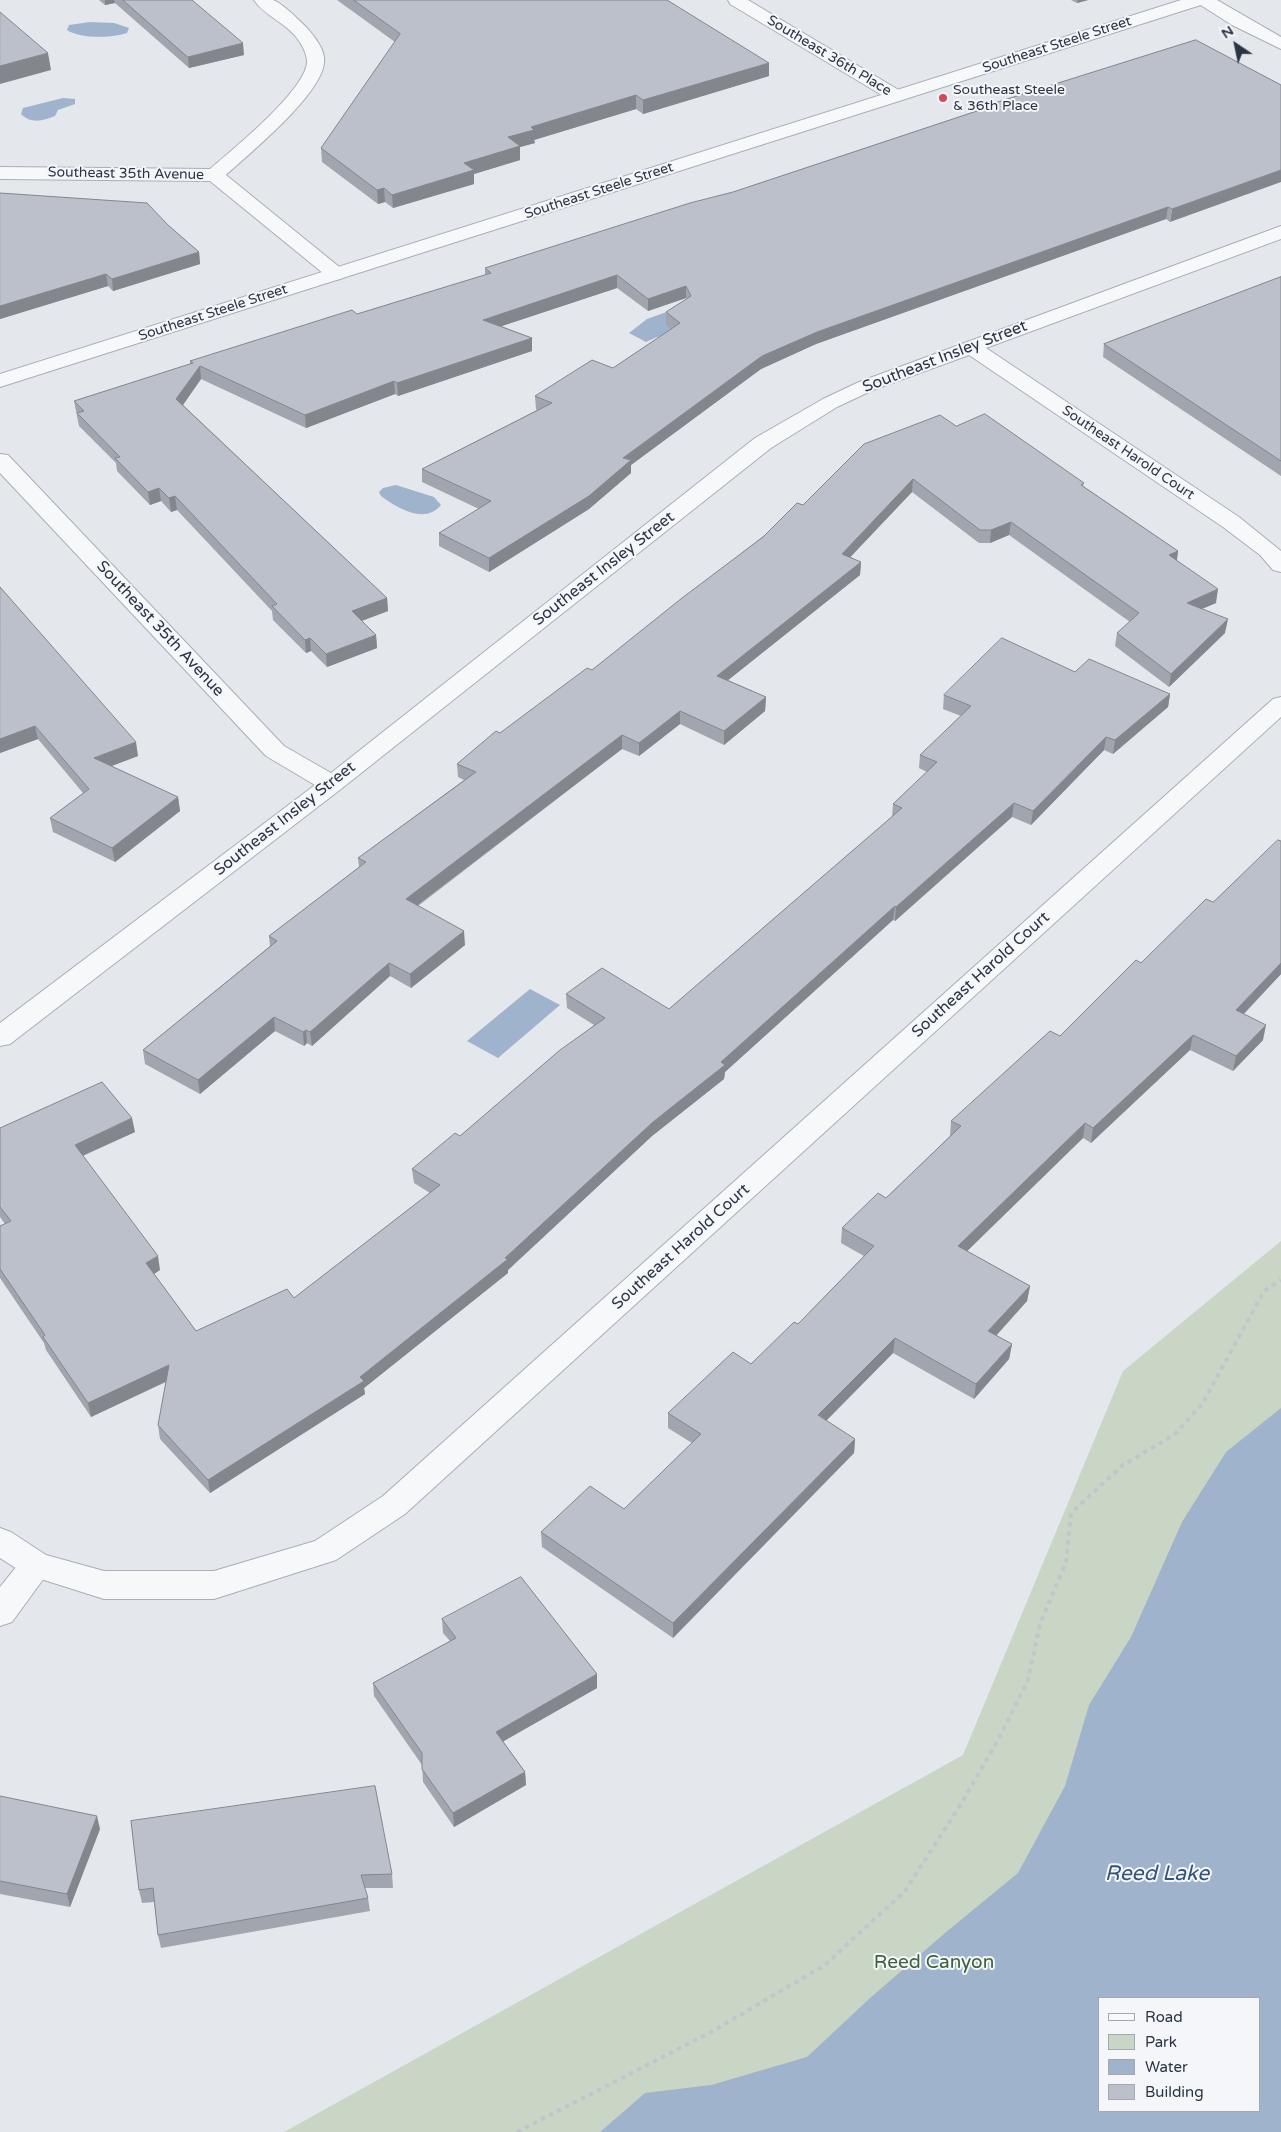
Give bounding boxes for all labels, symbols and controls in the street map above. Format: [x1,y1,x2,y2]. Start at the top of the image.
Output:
street label: Southeast 36th Place [764,12,894,100]
street label: Southeast Steele Street [980,13,1134,77]
north arrow [1211,20,1261,70]
text: N [1218,22,1237,42]
place label: Southeast Steele & 36th Place [953,82,1065,114]
marker: Southeast Steele & 36th Place [937,92,949,104]
street label: Southeast Steele Street [522,159,676,223]
street label: Southeast 35th Avenue [48,164,204,184]
street label: Southeast Steele Street [136,281,290,345]
street label: Southeast Insley Street [860,317,1030,397]
street label: Southeast Harold Court [1059,402,1197,504]
street label: Southeast Insley Street [529,508,679,630]
street label: Southeast 35th Avenue [92,557,228,701]
street label: Southeast Insley Street [210,758,360,880]
street label: Southeast Harold Court [908,908,1054,1042]
street label: Southeast Harold Court [608,1180,754,1314]
water label: Reed Lake [1105,1861,1209,1887]
park label: Reed Canyon [874,1952,994,1974]
legend [1098,1997,1261,2112]
text: Road [1145,2008,1183,2026]
text: Park [1145,2033,1177,2051]
text: Water [1145,2058,1188,2076]
text: Building [1145,2083,1204,2101]

